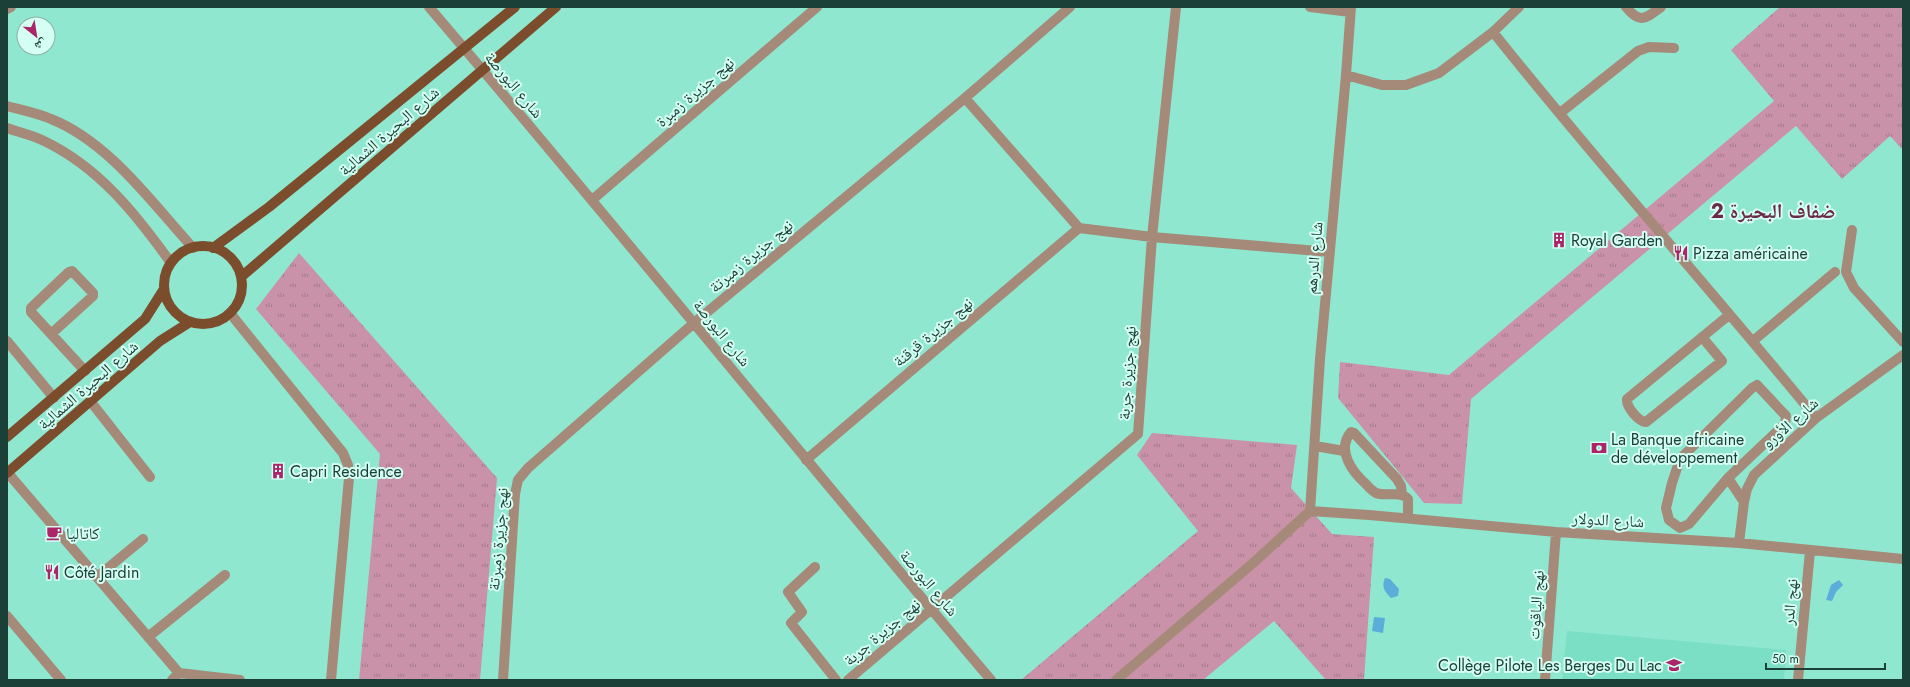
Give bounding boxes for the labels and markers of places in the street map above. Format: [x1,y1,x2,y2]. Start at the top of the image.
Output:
place label: Royal Garden [1571,229,1663,252]
building icon: Royal Garden [1550,231,1568,249]
place label: Pizza américaine [1693,242,1808,265]
restaurant icon: Pizza américaine [1672,244,1690,262]
place label: La Banque africaine de développement [1611,428,1744,469]
bank icon: La Banque africaine de développement [1590,439,1608,457]
place label: Capri Residence [290,460,402,483]
building icon: Capri Residence [269,462,287,480]
place label: كاتاليا [66,522,100,545]
cafe icon: كاتاليا [45,524,63,542]
place label: Côté Jardin [64,561,139,584]
restaurant icon: Côté Jardin [43,563,61,581]
place label: Collège Pilote Les Berges Du Lac [1438,654,1662,677]
school or university icon: Collège Pilote Les Berges Du Lac [1665,656,1683,674]

